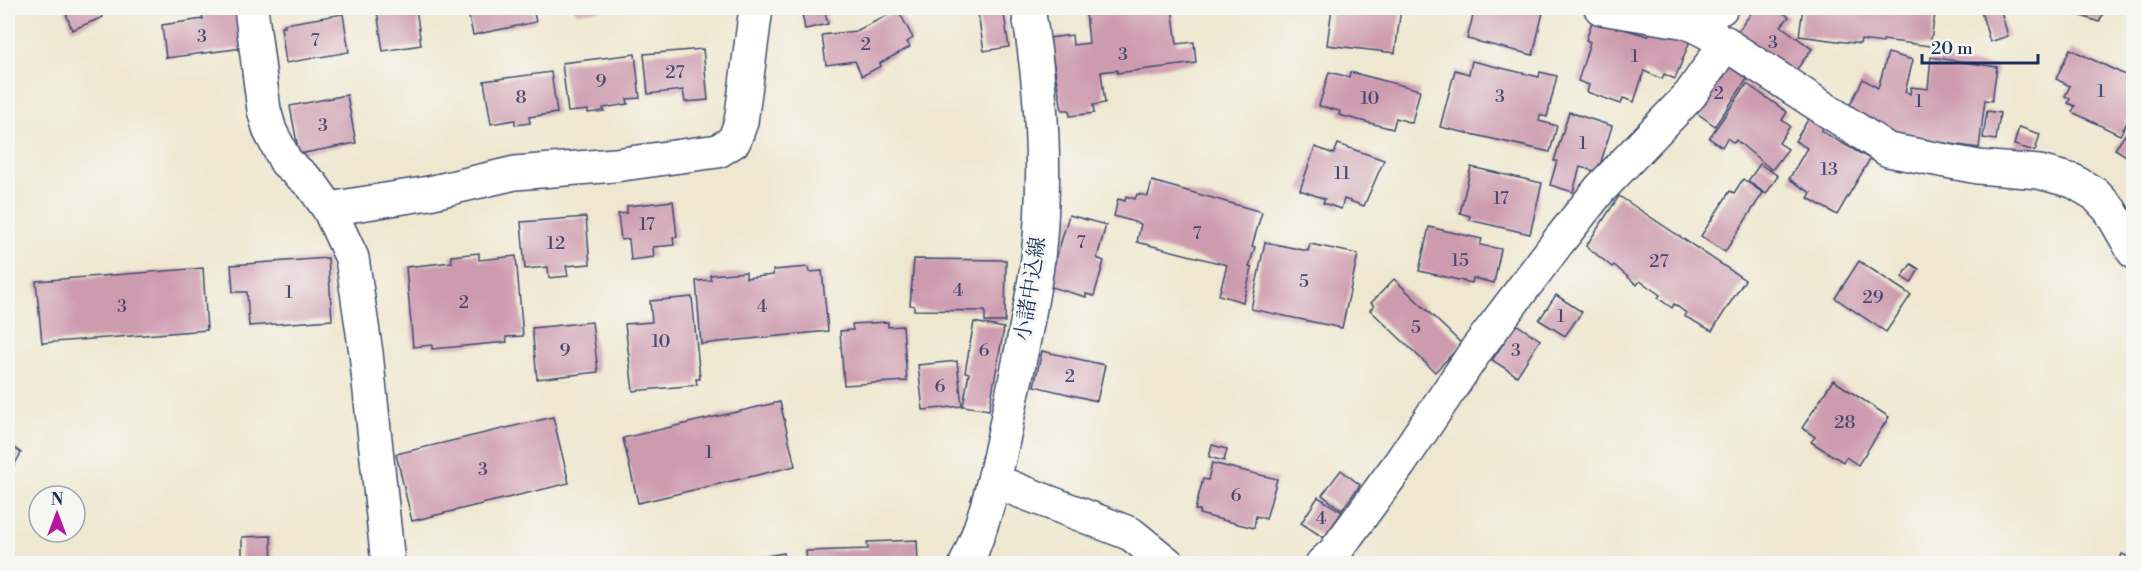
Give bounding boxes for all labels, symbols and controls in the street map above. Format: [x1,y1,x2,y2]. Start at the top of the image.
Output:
house number: 3 [197,25,207,48]
scale bar [1922,27,2038,65]
house number: 7 [310,29,320,52]
house number: 3 [1768,31,1778,54]
house number: 2 [861,33,871,56]
text: 20 m [1931,37,1973,60]
house number: 3 [1118,43,1128,66]
house number: 1 [1631,45,1639,68]
house number: 27 [665,61,685,84]
house number: 9 [596,70,607,93]
house number: 1 [2097,80,2105,103]
house number: 2 [1714,82,1724,105]
house number: 3 [1495,85,1505,108]
house number: 8 [515,86,527,109]
house number: 10 [1360,87,1380,110]
house number: 1 [1915,90,1923,113]
house number: 3 [318,114,328,137]
house number: 1 [1579,132,1587,155]
house number: 13 [1820,158,1838,181]
house number: 11 [1334,162,1350,185]
house number: 17 [1493,187,1509,210]
house number: 17 [639,213,655,236]
house number: 7 [1192,222,1202,245]
house number: 7 [1076,231,1086,254]
house number: 12 [547,232,565,255]
street label: 小諸中込線 [1010,235,1052,343]
house number: 15 [1451,249,1469,272]
house number: 27 [1649,250,1669,273]
house number: 5 [1299,270,1309,293]
house number: 4 [953,279,964,302]
house number: 1 [285,281,293,304]
house number: 29 [1862,286,1884,309]
house number: 2 [459,291,469,314]
house number: 3 [117,295,127,318]
house number: 4 [757,295,768,318]
house number: 1 [1557,305,1565,328]
house number: 5 [1411,316,1421,339]
house number: 10 [651,330,671,353]
house number: 9 [560,339,571,362]
house number: 6 [979,339,990,362]
house number: 3 [1511,339,1521,362]
house number: 2 [1065,365,1075,388]
house number: 6 [935,375,946,398]
house number: 28 [1834,411,1856,434]
house number: 1 [705,441,713,464]
house number: 3 [478,458,488,481]
north arrow [27,484,87,544]
house number: 6 [1231,484,1242,507]
text: N [51,490,64,510]
house number: 4 [1316,507,1327,530]

